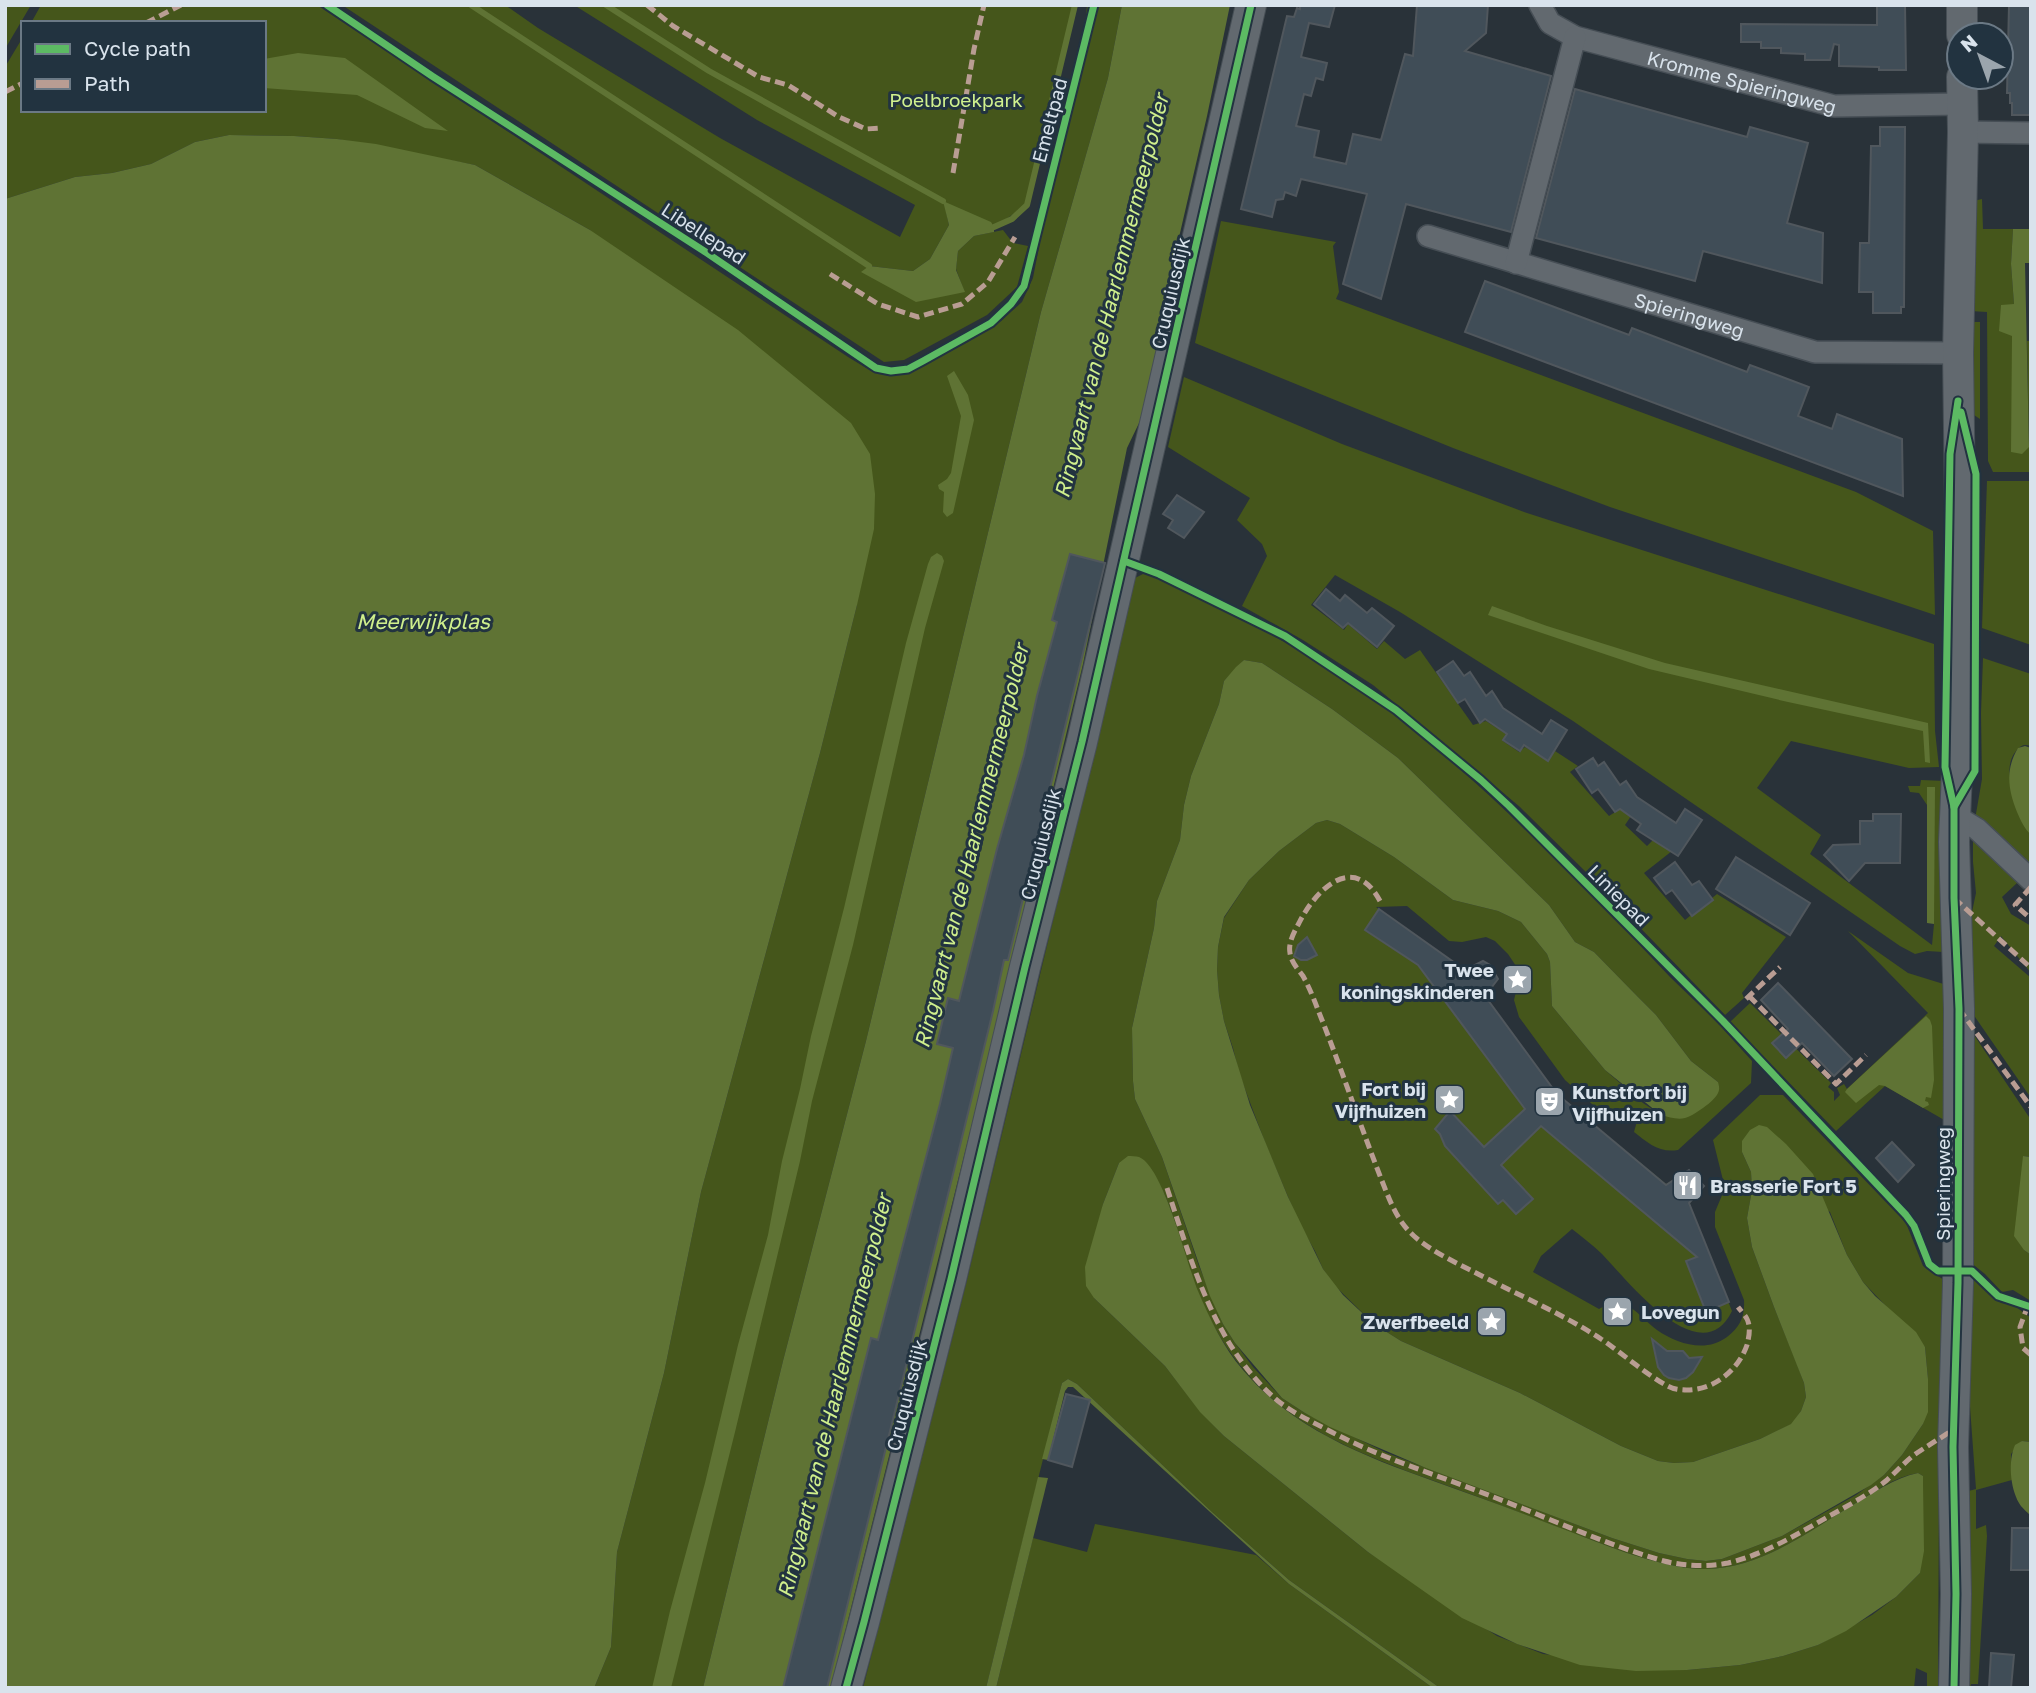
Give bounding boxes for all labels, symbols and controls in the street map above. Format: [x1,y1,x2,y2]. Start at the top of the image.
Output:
legend [21,21,266,112]
north arrow [1945,21,2015,91]
text: N [1956,29,1982,56]
text: Cycle path [84,35,191,61]
street label: Kromme Spieringweg [1645,45,1839,118]
text: Path [84,70,131,96]
street label: Emeltpad [1027,75,1071,165]
park label: Poelbroekpark [889,88,1023,111]
water label: Ringvaart van de Haarlemmermeerpolder [1048,89,1174,500]
street label: Libellepad [658,197,750,269]
street label: Cruquiusdijk [1146,234,1194,351]
street label: Spieringweg [1632,287,1747,342]
water label: Meerwijkplas [356,608,491,634]
water label: Ringvaart van de Haarlemmermeerpolder [908,639,1034,1050]
street label: Cruquiusdijk [1015,786,1065,902]
street label: Liniepad [1583,859,1655,931]
place label: Twee koningskinderen [1341,958,1494,1003]
place icon: Twee koningskinderen [1500,963,1534,997]
place label: Fort bij Vijfhuizen [1335,1077,1426,1122]
place label: Kunstfort bij Vijfhuizen [1572,1080,1687,1125]
place icon: Fort bij Vijfhuizen [1432,1082,1466,1116]
theatre icon: Kunstfort bij Vijfhuizen [1532,1085,1566,1119]
street label: Spieringweg [1931,1127,1954,1241]
restaurant icon: Brasserie Fort 5 [1670,1168,1704,1202]
place label: Brasserie Fort 5 [1710,1174,1857,1197]
water label: Ringvaart van de Haarlemmermeerpolder [771,1189,897,1600]
place icon: Lovegun [1601,1294,1635,1328]
place label: Lovegun [1641,1300,1720,1323]
place icon: Zwerfbeeld [1475,1304,1509,1338]
place label: Zwerfbeeld [1363,1310,1469,1333]
street label: Cruquiusdijk [881,1337,931,1453]

